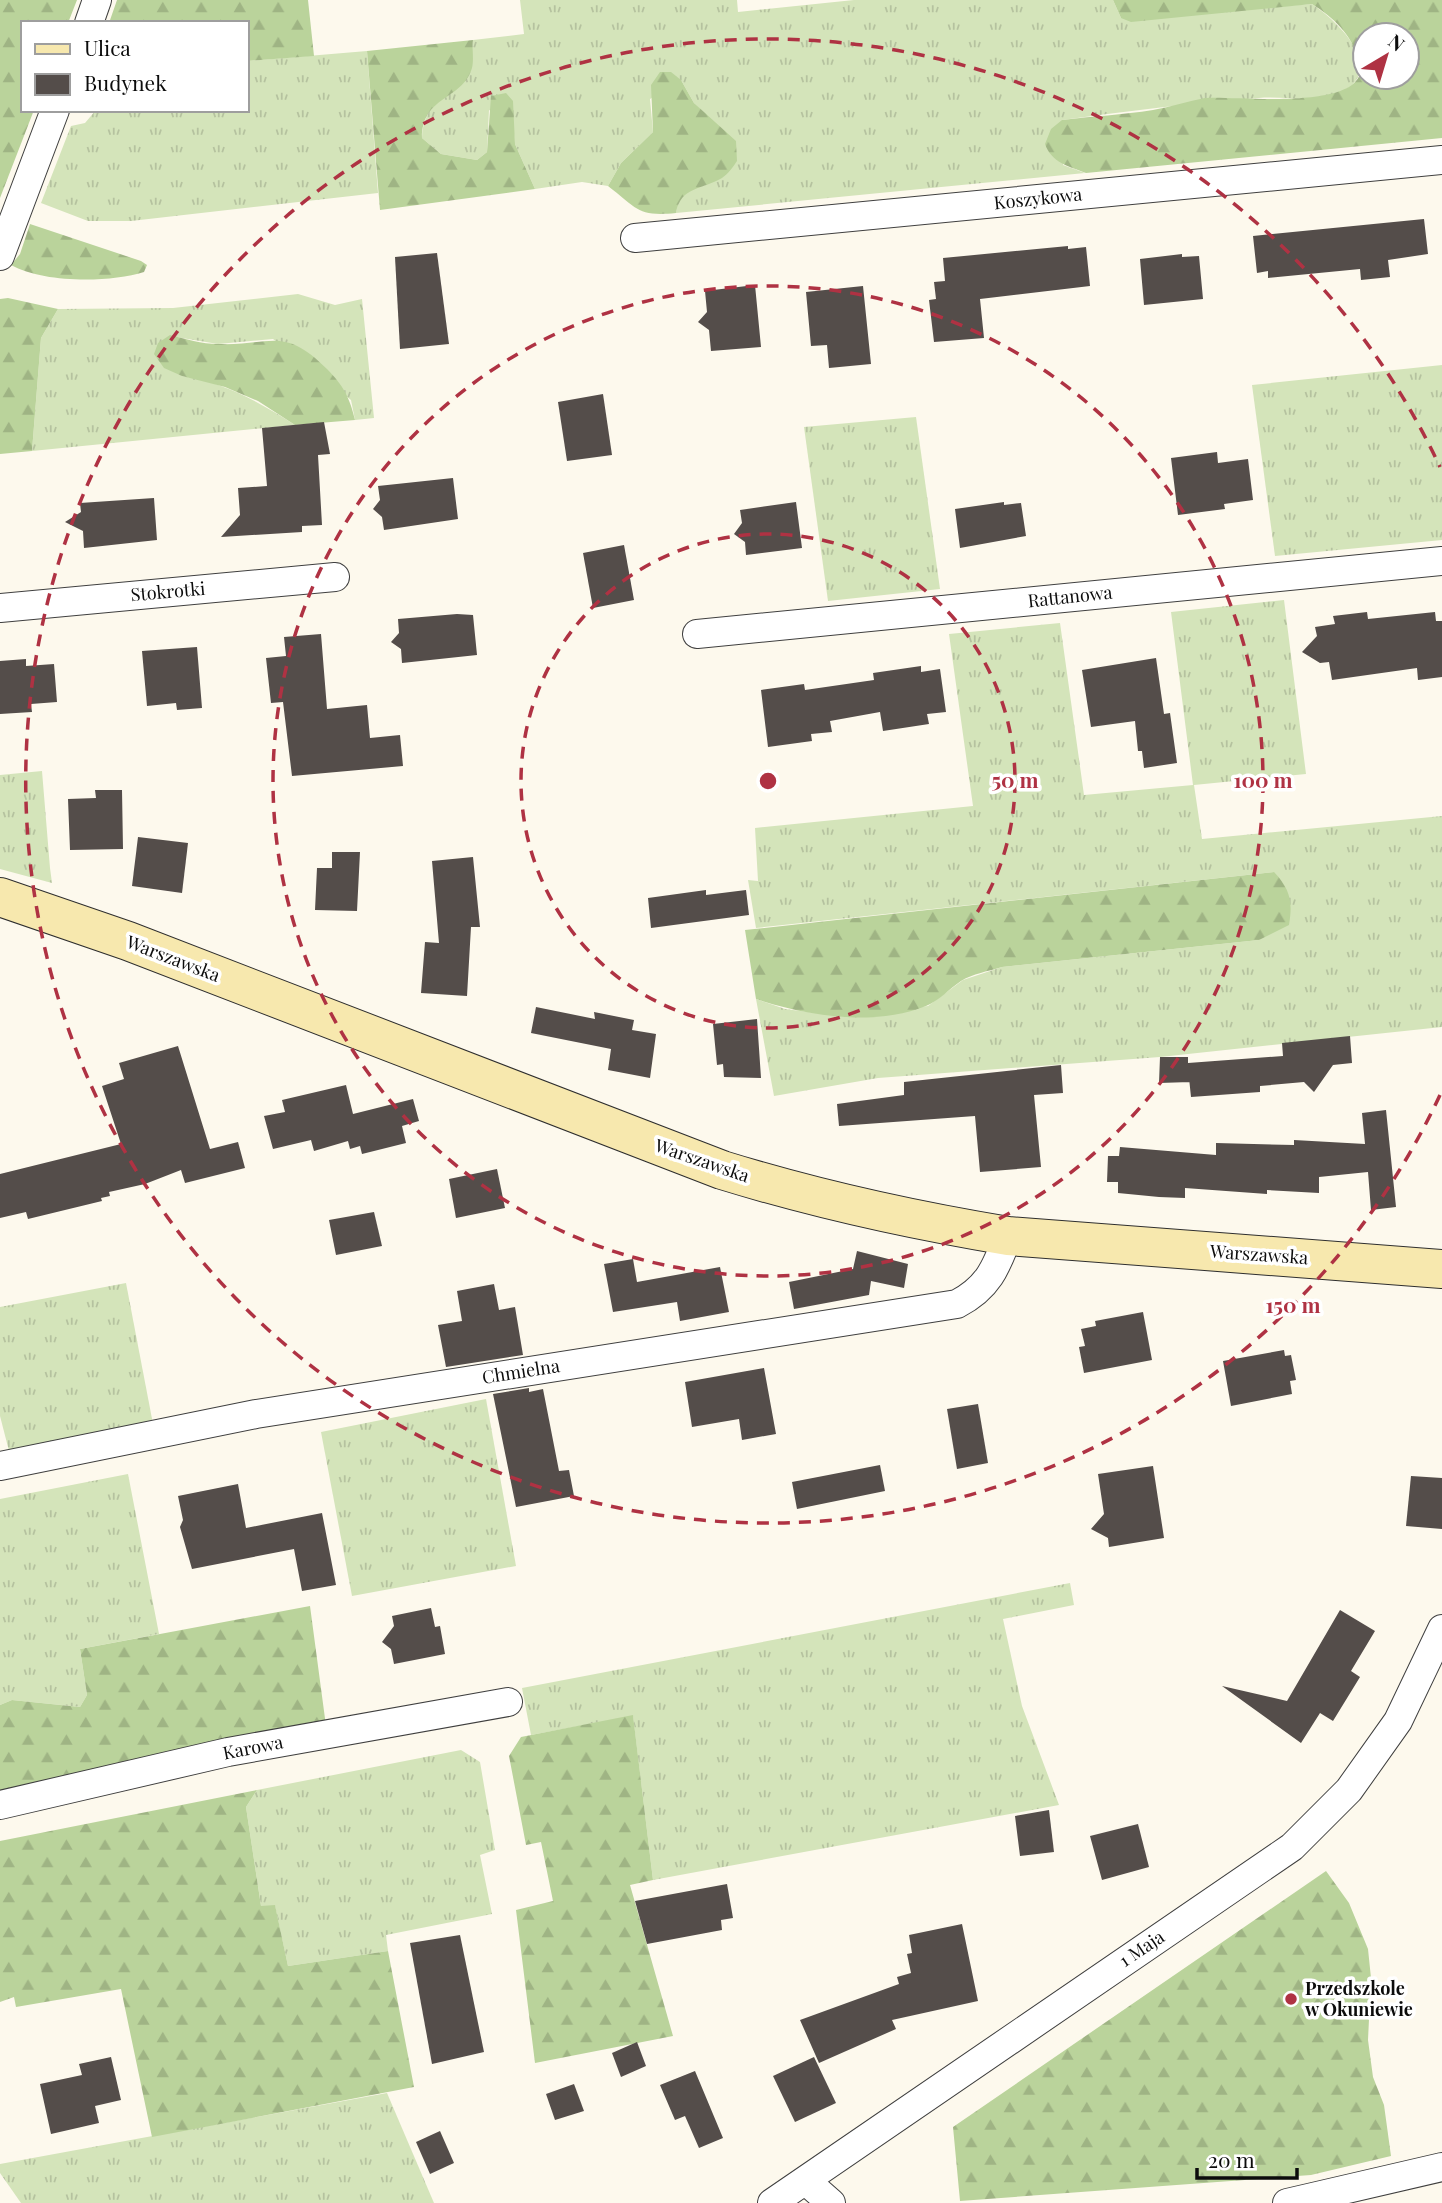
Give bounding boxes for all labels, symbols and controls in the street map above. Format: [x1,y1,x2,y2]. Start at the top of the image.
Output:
legend [21,21,248,112]
north arrow [1351,21,1421,91]
text: N [1384,27,1411,56]
text: Ulica [84,33,131,61]
text: Budynek [84,68,167,96]
street label: Koszykowa [993,181,1083,215]
street label: Stokrotki [130,576,206,606]
street label: Rattanowa [1026,580,1113,612]
text: 50 m [991,765,1039,793]
text: 100 m [1233,765,1293,793]
centre of rings [756,769,780,793]
street label: Warszawska [122,929,224,987]
street label: Warszawska [651,1132,753,1187]
street label: Warszawska [1208,1239,1309,1269]
text: 150 m [1266,1290,1320,1318]
street label: Chmielna [480,1353,561,1389]
street label: Karowa [221,1729,285,1765]
street label: 1 Maja [1114,1924,1169,1972]
place label: Przedszkole w Okuniewie [1304,1976,1413,2021]
marker: Przedszkole w Okuniewie [1283,1991,1299,2007]
scale bar [1197,2136,1297,2180]
text: 20 m [1208,2145,1255,2173]

